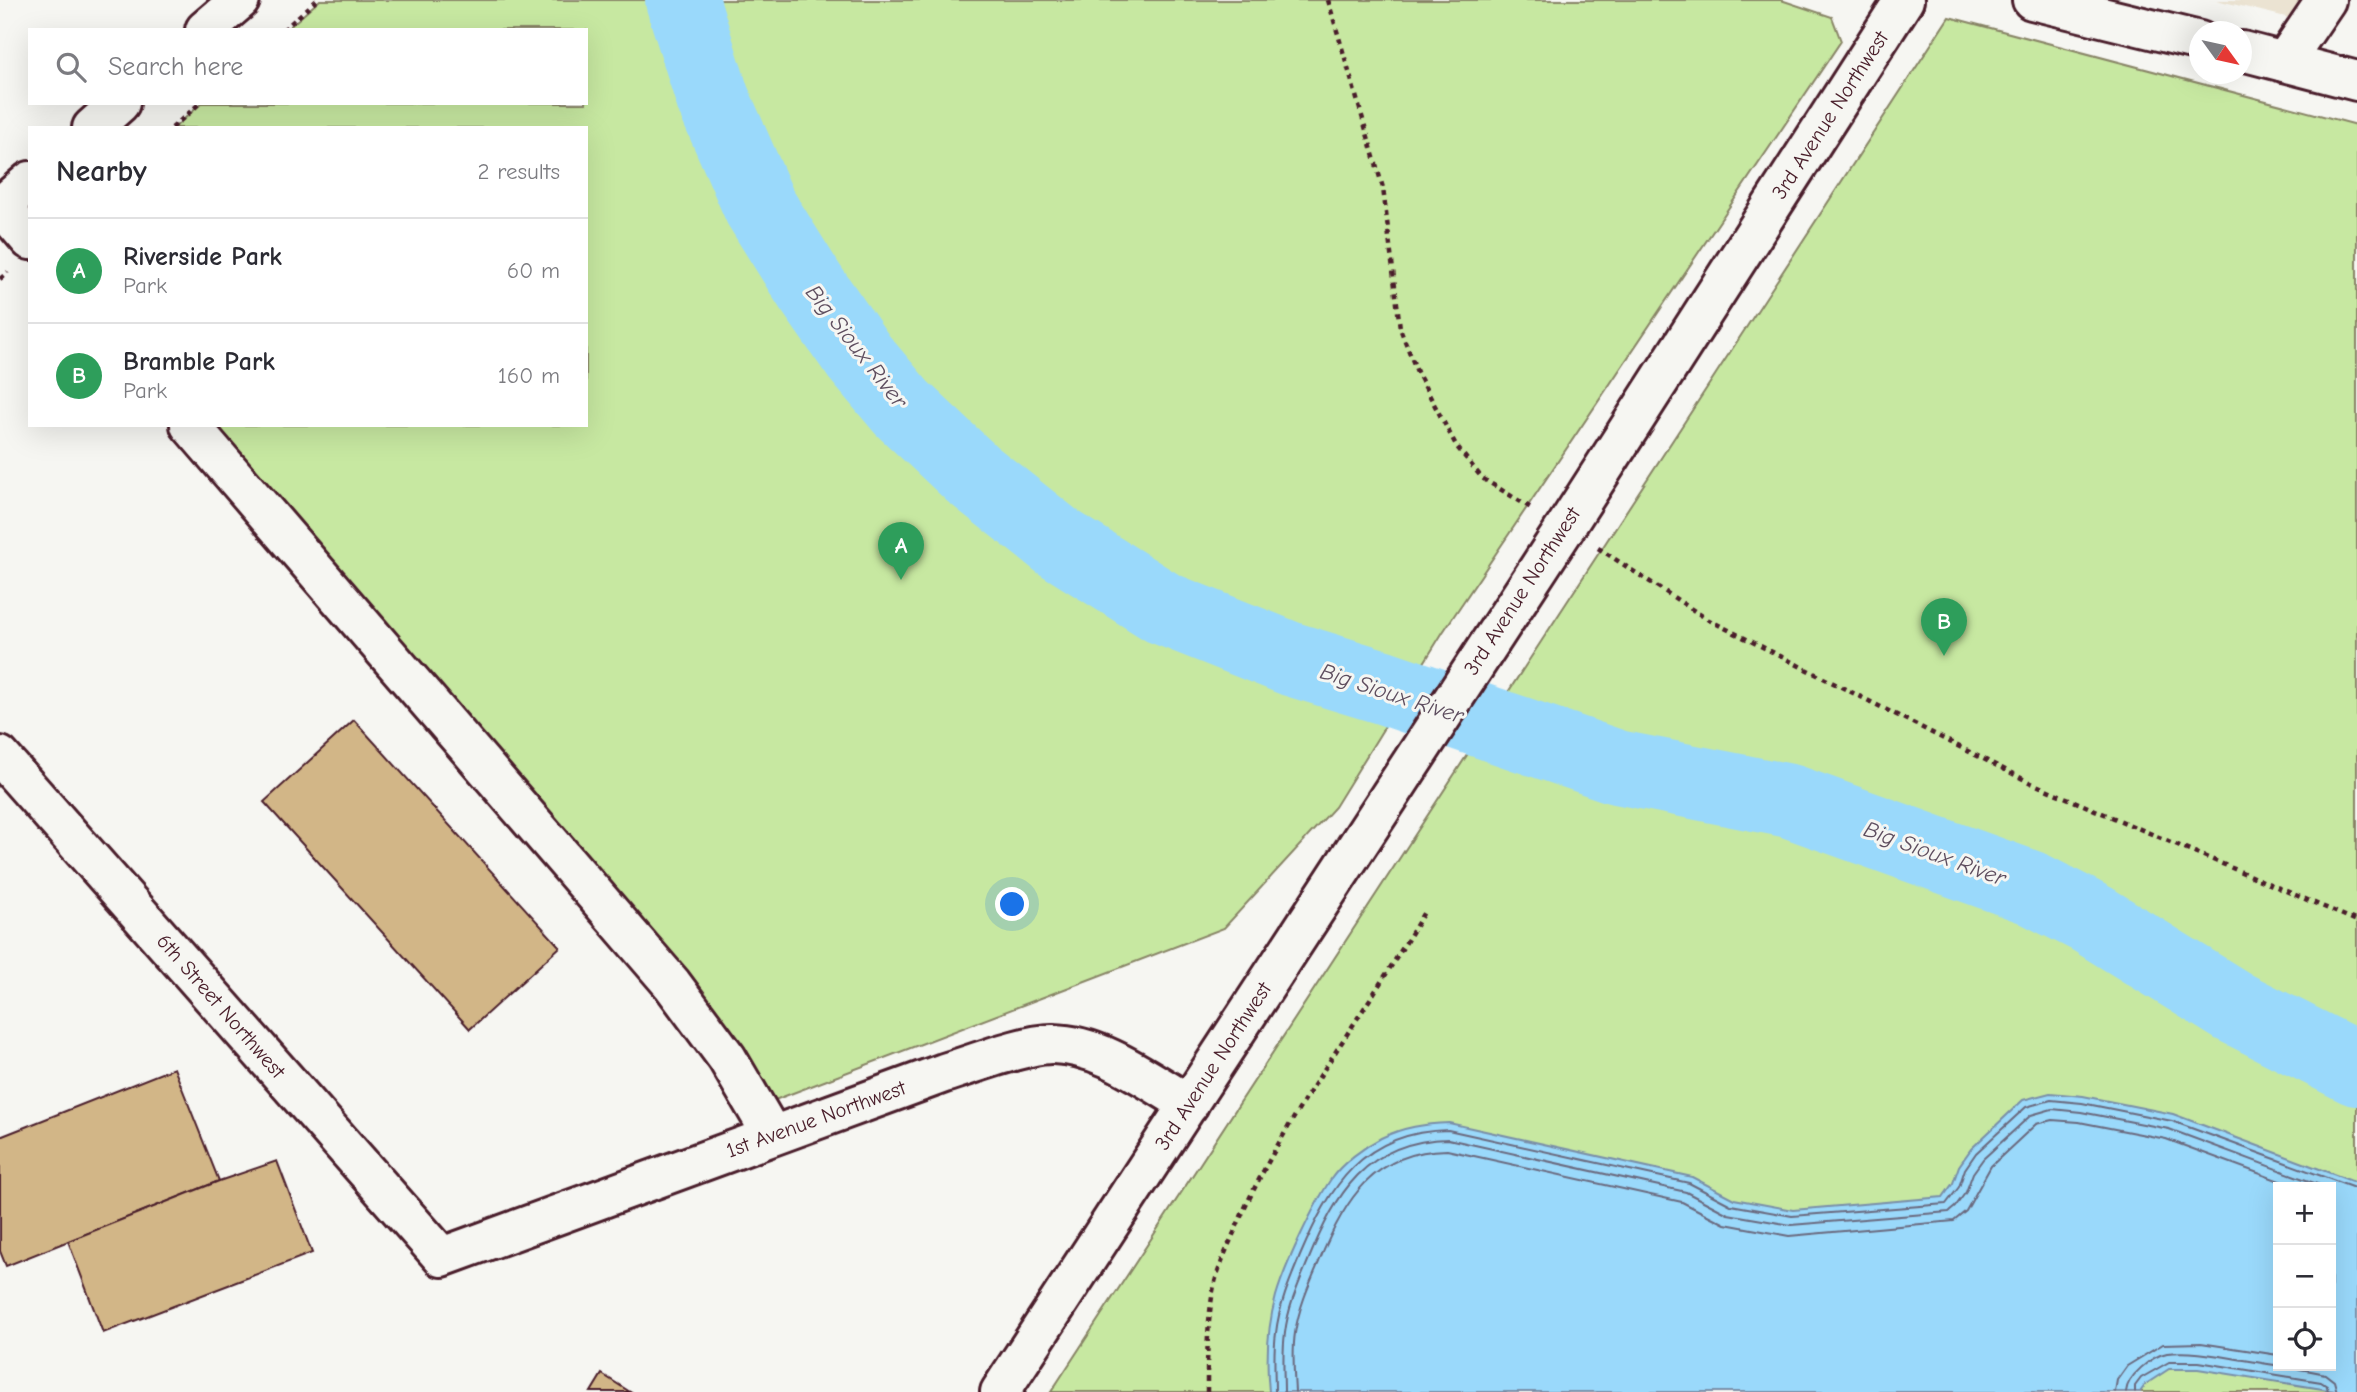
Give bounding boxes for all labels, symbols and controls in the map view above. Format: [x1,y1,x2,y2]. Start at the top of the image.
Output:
north arrow [2189,21,2252,84]
street label: 3rd Avenue Northwest [1767,26,1894,203]
search box [28,28,588,105]
icon: search [52,48,90,86]
text: Search here [108,52,243,82]
text: Nearby [56,154,147,189]
text: 2 results [478,158,560,185]
text: Riverside Park [123,242,282,272]
text: A [73,257,85,284]
text: 60 m [507,257,560,284]
text: Park [123,272,167,299]
water label: Big Sioux River [800,279,914,414]
text: Bramble Park [123,347,275,377]
text: B [72,362,86,389]
text: 160 m [498,362,560,389]
text: Park [123,377,167,404]
street label: 3rd Avenue Northwest [1459,502,1586,679]
pin: A [878,522,924,580]
pin: B [1921,598,1967,656]
water label: Big Sioux River [1317,658,1468,730]
water label: Big Sioux River [1860,815,2010,892]
your location [995,887,1029,921]
street label: 6th Street Northwest [152,929,291,1084]
street label: 3rd Avenue Northwest [1150,977,1277,1154]
street label: 1st Avenue Northwest [723,1075,910,1163]
map controls [2273,1182,2336,1371]
button: + [2273,1182,2336,1245]
button: − [2273,1245,2336,1308]
button: locate [2273,1308,2336,1371]

